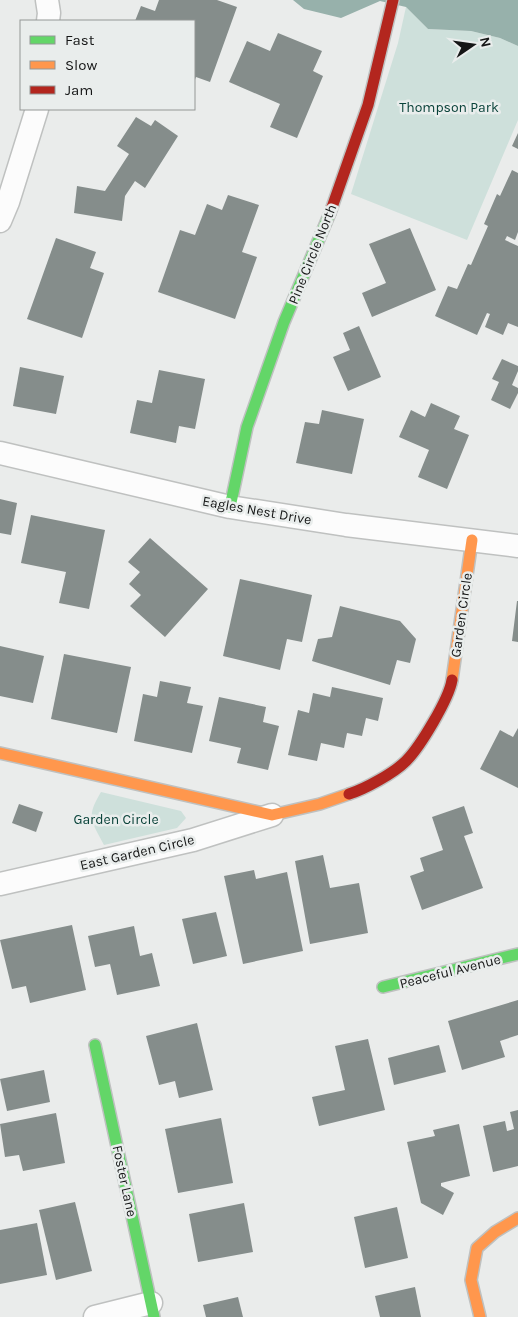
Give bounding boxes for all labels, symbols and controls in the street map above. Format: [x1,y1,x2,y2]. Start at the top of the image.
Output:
legend [20,20,195,110]
north arrow [448,20,498,70]
text: Fast [65,31,95,49]
text: N [476,35,495,49]
text: Slow [65,56,97,74]
text: Jam [65,81,93,99]
park label: Thompson Park [399,99,499,116]
street label: Pine Circle North [285,202,340,307]
street label: Eagles Nest Drive [201,493,313,528]
street label: Garden Circle [447,572,476,658]
park label: Garden Circle [73,811,159,828]
street label: East Garden Circle [78,831,196,874]
street label: Peaceful Avenue [398,951,502,992]
street label: Foster Lane [109,1144,140,1218]

